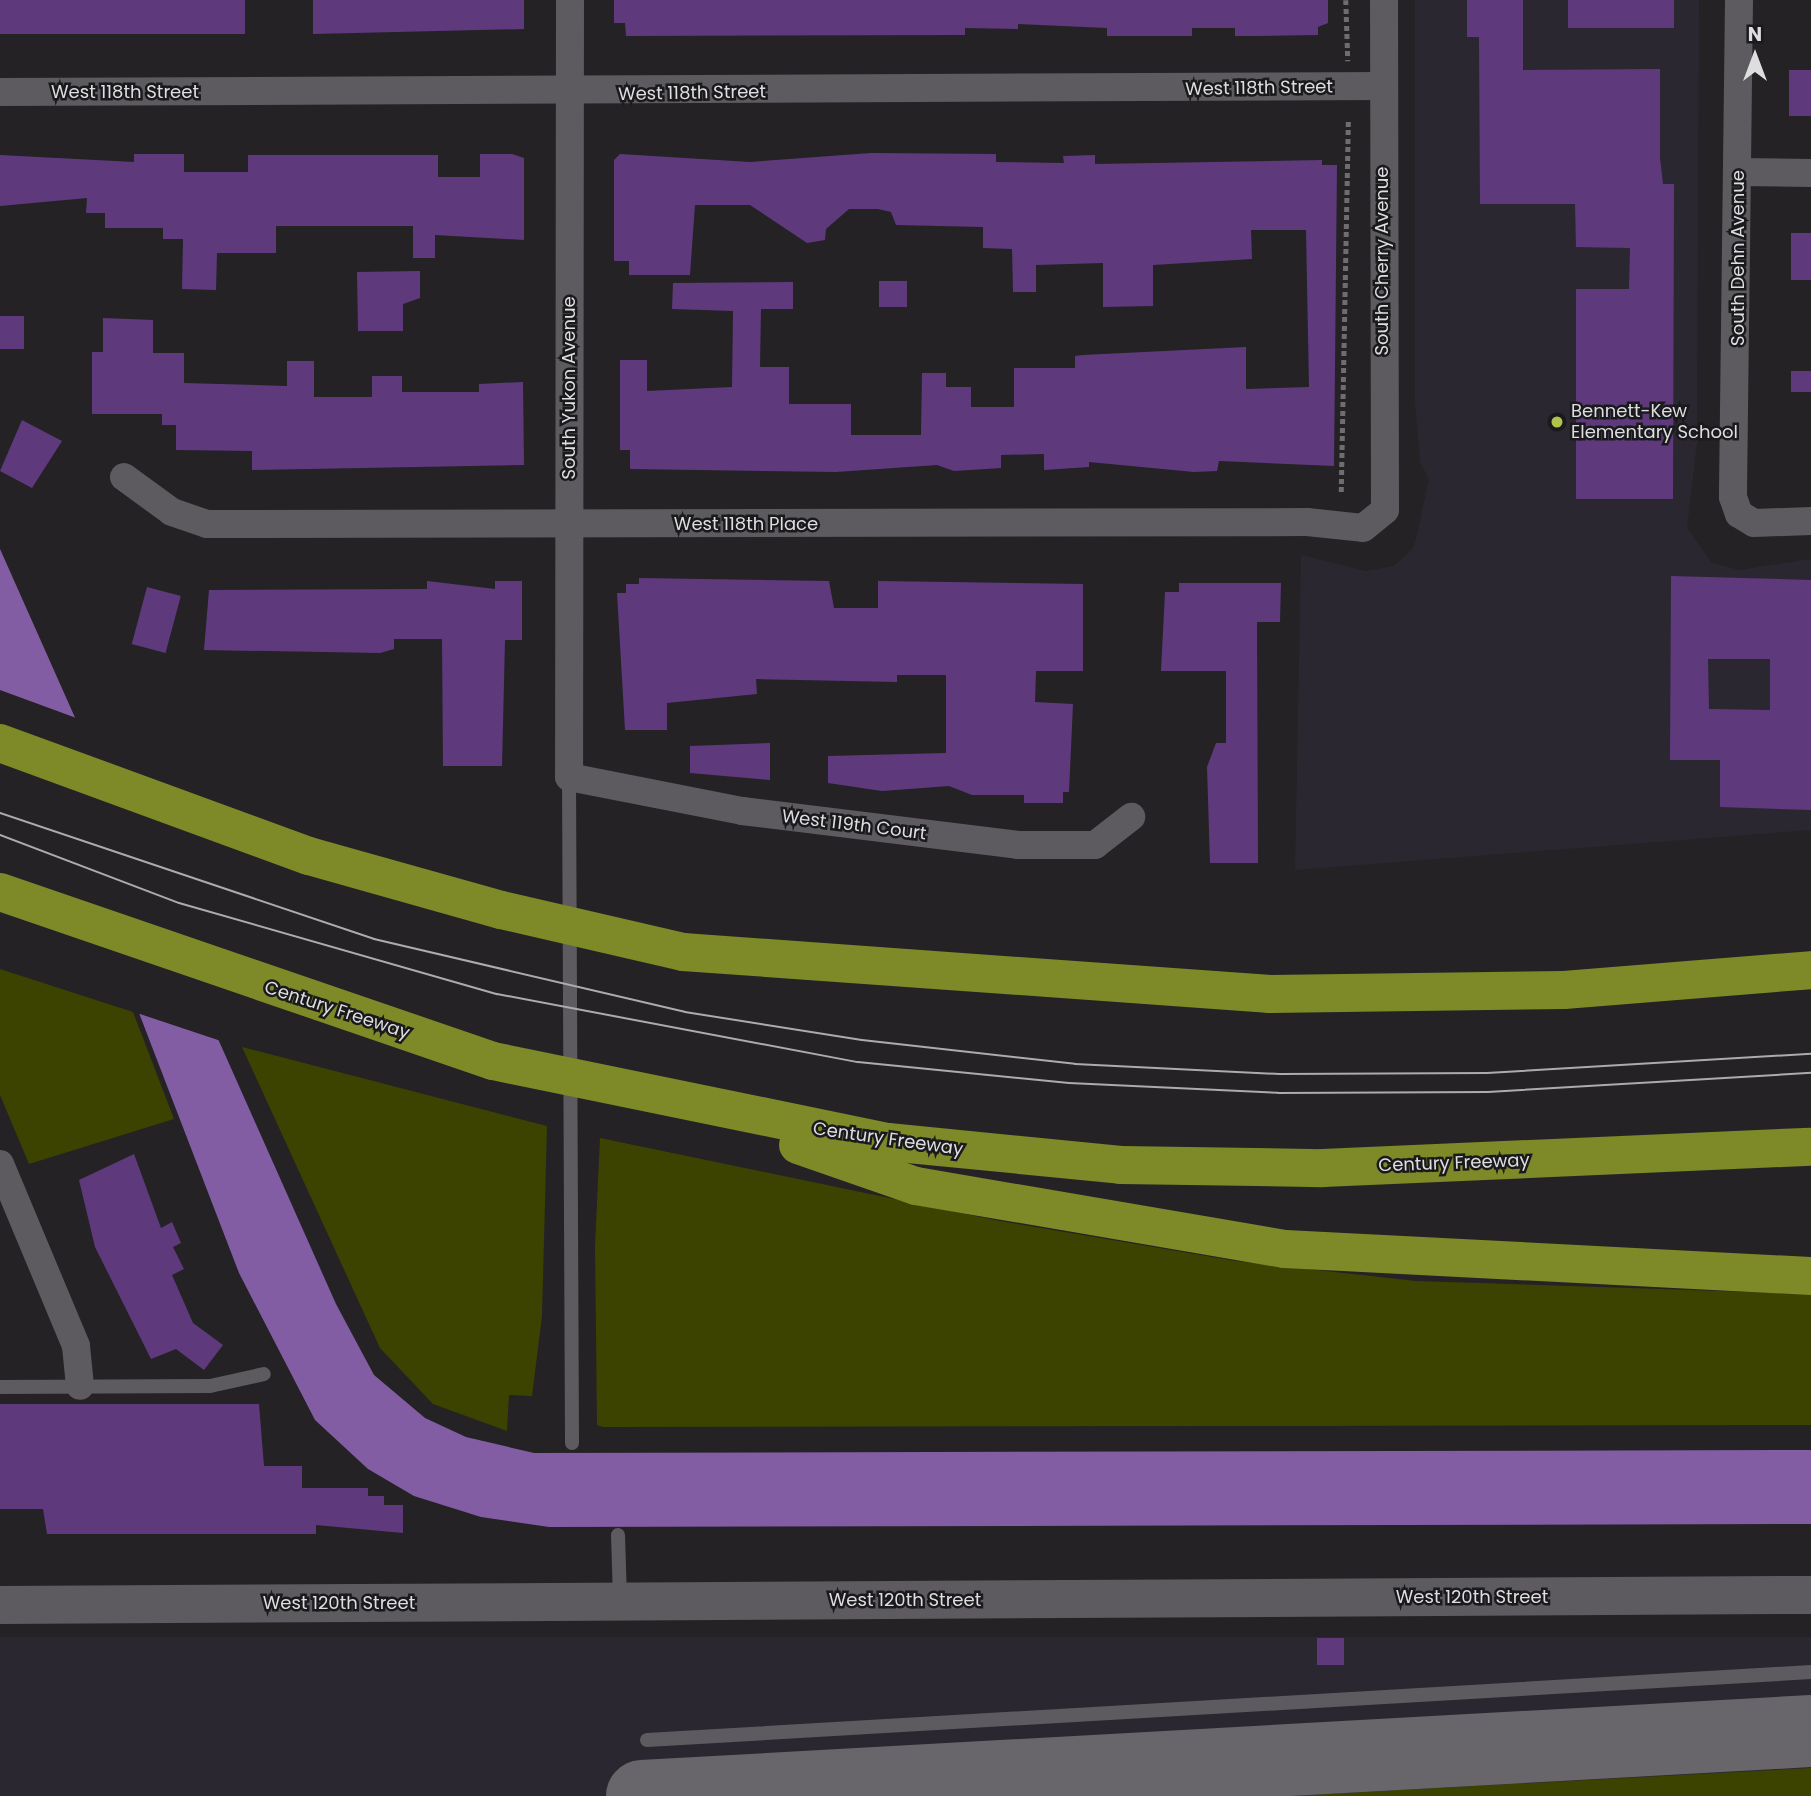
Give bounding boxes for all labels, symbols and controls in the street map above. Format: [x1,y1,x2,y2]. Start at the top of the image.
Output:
north arrow [1720,21,1790,91]
text: N [1748,21,1762,48]
street label: West 118th Street [1185,76,1333,100]
street label: West 118th Street [51,81,199,103]
street label: West 118th Street [618,81,766,105]
street label: South Cherry Avenue [1371,166,1393,356]
street label: South Dehn Avenue [1727,170,1749,346]
street label: South Yukon Avenue [558,296,580,480]
place label: Bennett-Kew Elementary School [1571,401,1738,444]
marker: Bennett-Kew Elementary School [1549,414,1565,430]
street label: West 118th Place [674,513,818,535]
street label: West 119th Court [781,805,927,845]
street label: Century Freeway [262,976,412,1044]
street label: Century Freeway [811,1118,965,1160]
street label: Century Freeway [1378,1150,1530,1176]
street label: West 120th Street [1396,1586,1548,1608]
street label: West 120th Street [829,1589,981,1611]
street label: West 120th Street [263,1592,415,1614]

